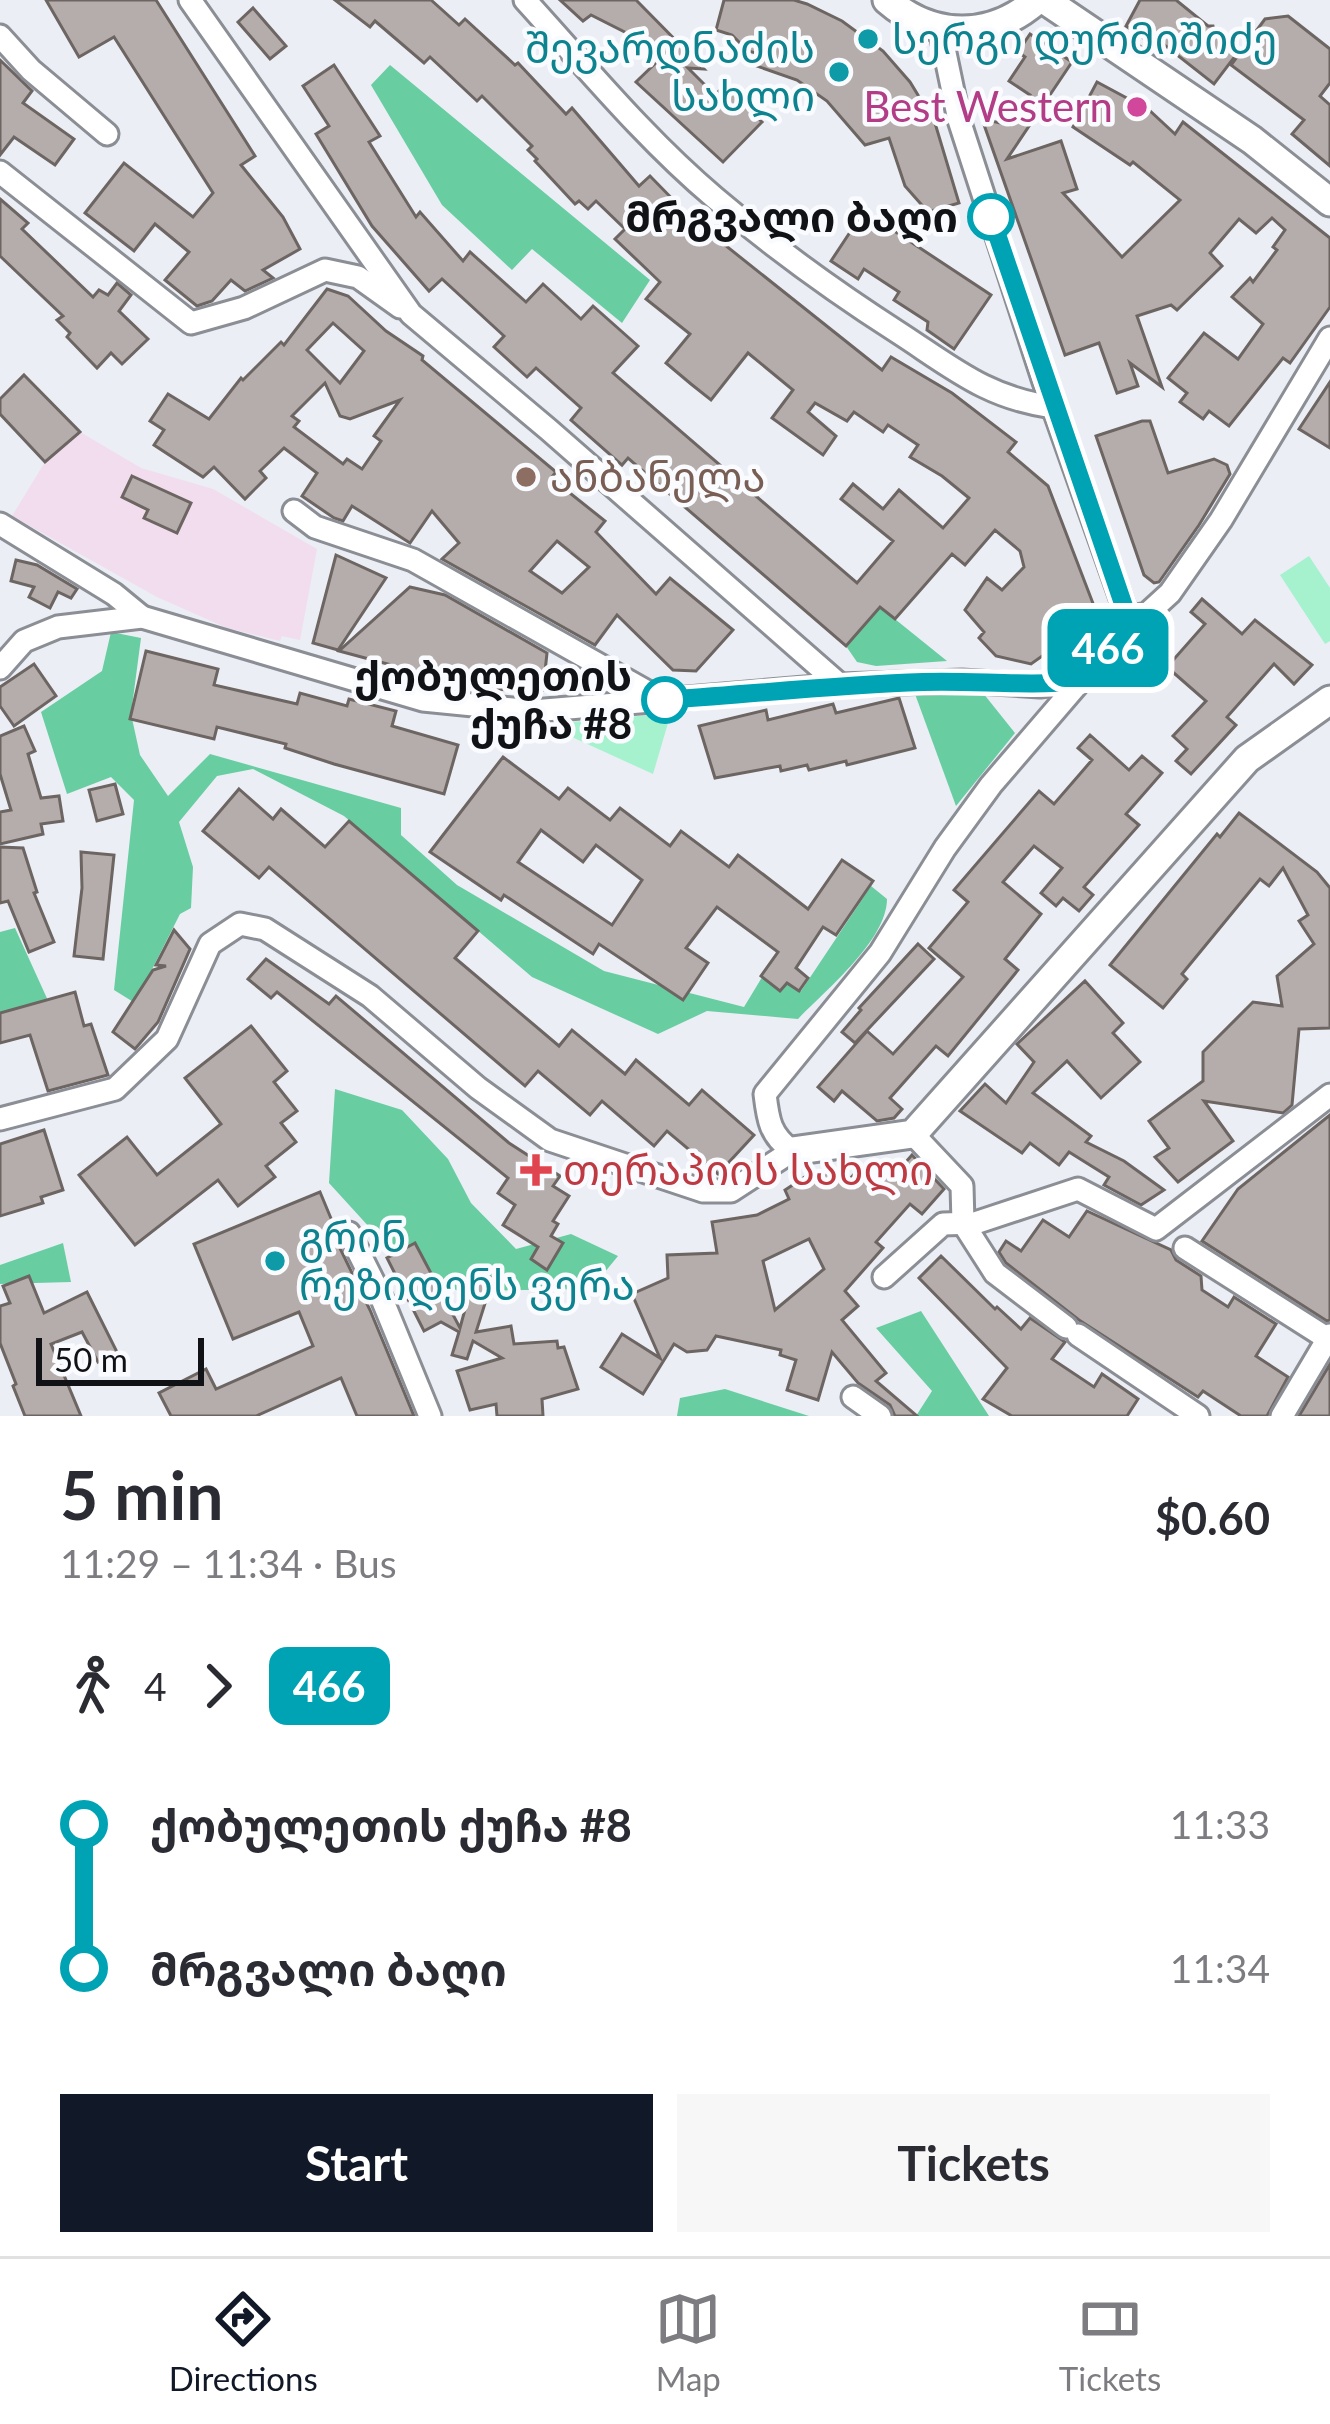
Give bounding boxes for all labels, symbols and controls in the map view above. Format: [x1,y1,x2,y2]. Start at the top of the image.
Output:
place label: სერგი დურმიშიძე [892,13,1278,65]
place label: შევარდნაძის სახლი [525,22,815,122]
marker: სერგი დურმიშიძე [855,26,881,52]
marker: შევარდნაძის სახლი [826,59,852,85]
place label: Best Western [863,81,1113,131]
marker: Best Western [1124,94,1150,120]
place label: მრგვალი ბაღი [625,191,958,243]
marker: მრგვალი ბაღი [969,195,1013,239]
place label: ანბანელა [550,451,765,503]
marker: ანბანელა [513,464,539,490]
line badge: 466 [1039,609,1177,687]
text: 466 [1071,623,1145,673]
place label: ქობულეთის ქუჩა #8 [354,650,632,749]
marker: ქობულეთის ქუჩა #8 [643,678,687,722]
place label: თერაპიის სახლი [563,1144,933,1196]
marker: თერაპიის სახლი [520,1154,552,1186]
place label: გრინ რეზიდენს ვერა [299,1211,635,1311]
marker: გრინ რეზიდენს ვერა [262,1248,288,1274]
scale bar [36,1332,204,1385]
text: 50 m [54,1339,128,1379]
text: 5 min [60,1455,224,1534]
text: $0.60 [1155,1491,1270,1545]
text: 11:29 – 11:34 · Bus [60,1540,397,1586]
icon: walk [60,1653,126,1719]
icon: forward [185,1653,251,1719]
text: 466 [293,1661,366,1711]
text: 4 [144,1663,167,1709]
text: ქობულეთის ქუჩა #8 [150,1798,632,1852]
text: 11:33 [1170,1801,1270,1847]
text: მრგვალი ბაღი [150,1942,507,1996]
text: 11:34 [1170,1945,1270,1991]
button: Start [60,2094,653,2232]
button: Tickets [677,2094,1270,2232]
tab: Directions [169,2286,318,2398]
tab: Map [655,2286,721,2398]
tab: Tickets [1059,2286,1161,2398]

